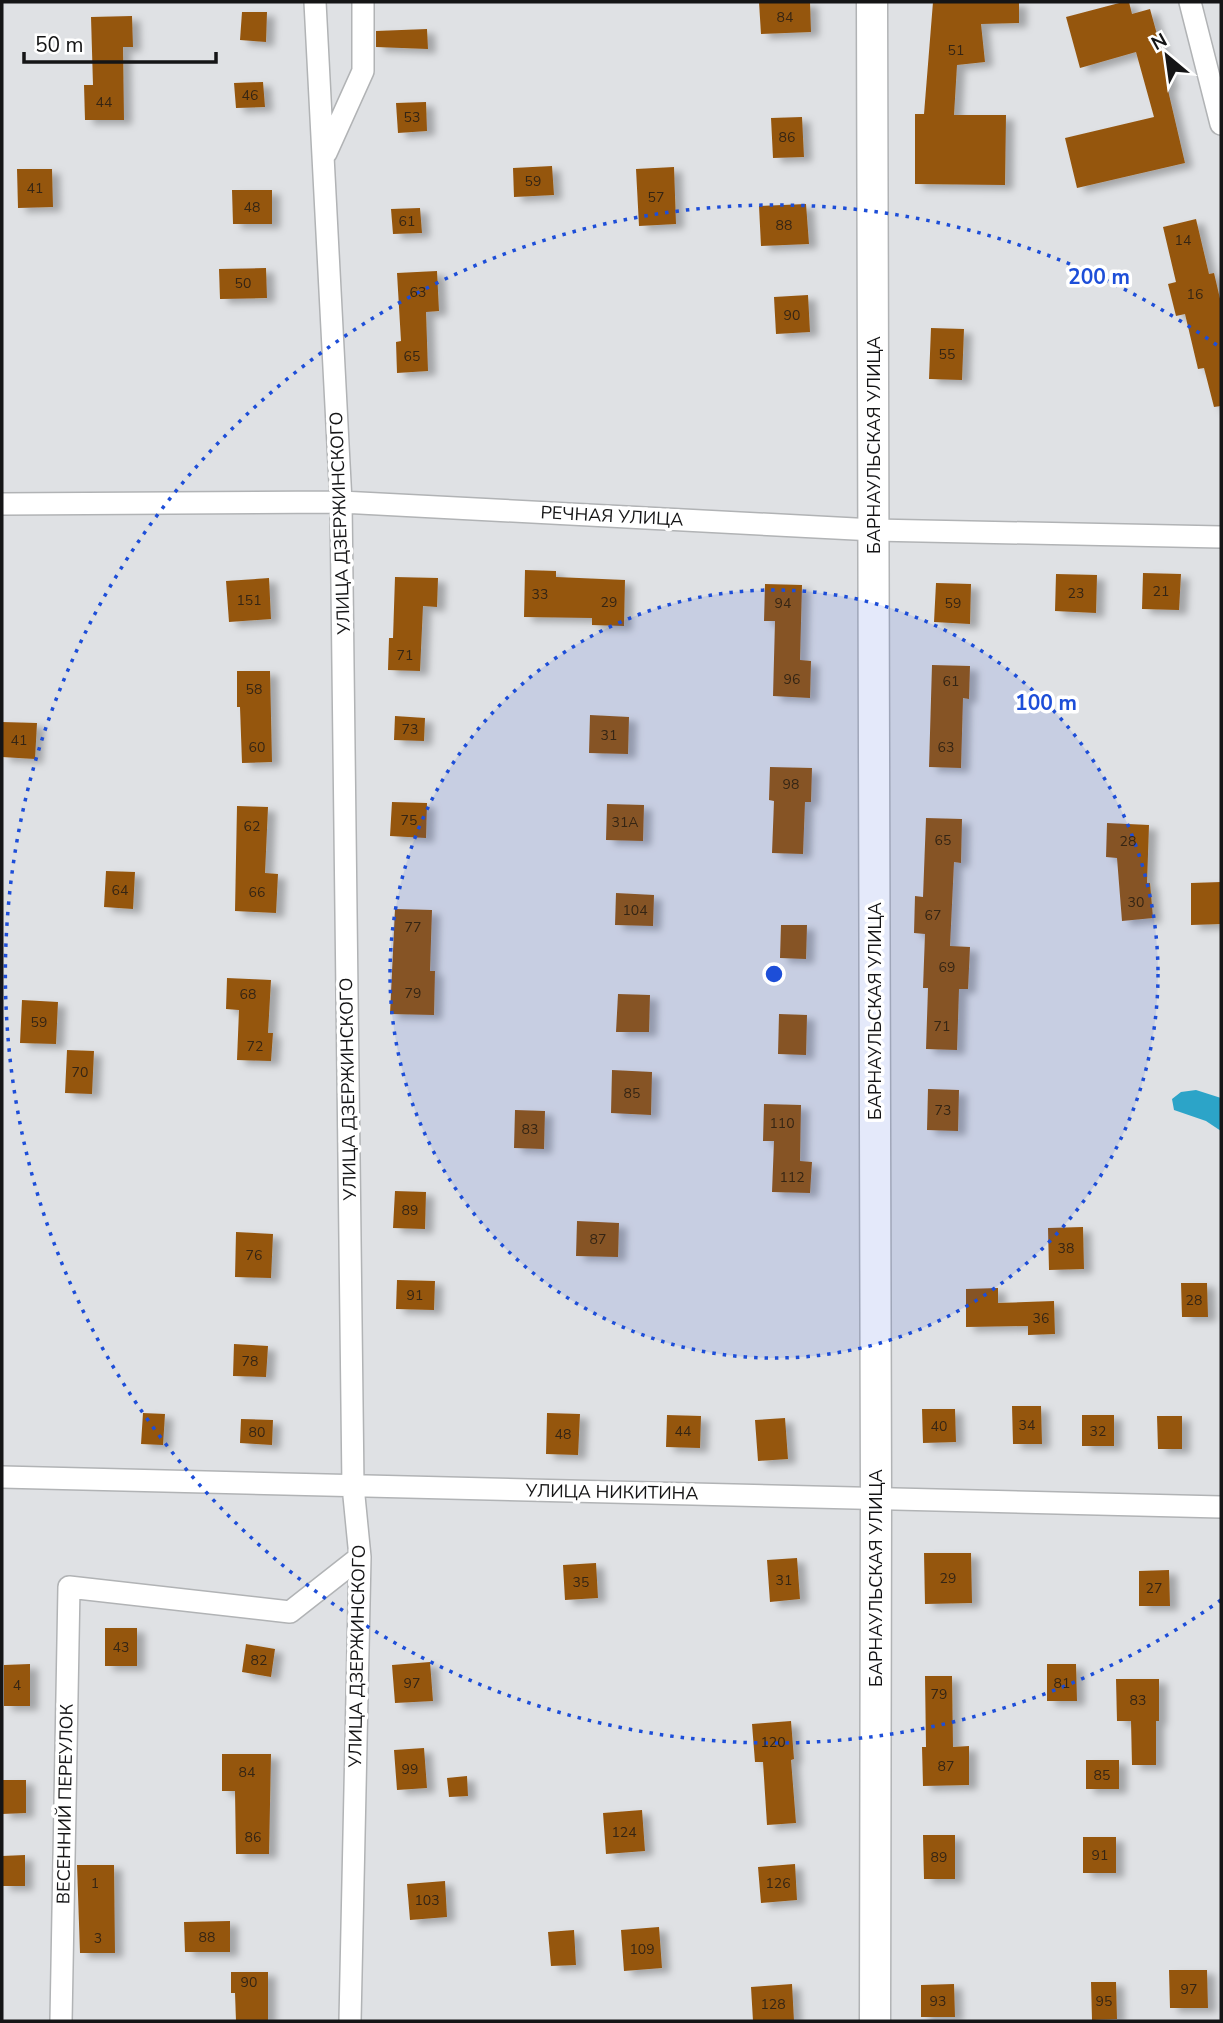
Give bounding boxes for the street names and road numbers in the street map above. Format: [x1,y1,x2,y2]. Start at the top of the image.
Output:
street label: БАРНАУЛЬСКАЯ УЛИЦА [862,336,886,554]
street label: УЛИЦА ДЗЕРЖИНСКОГО [324,411,356,636]
street label: РЕЧНАЯ УЛИЦА [540,500,684,532]
street label: БАРНАУЛЬСКАЯ УЛИЦА [863,902,887,1120]
street label: УЛИЦА ДЗЕРЖИНСКОГО [334,977,362,1202]
street label: БАРНАУЛЬСКАЯ УЛИЦА [864,1469,888,1687]
street label: УЛИЦА НИКИТИНА [524,1478,699,1506]
street label: УЛИЦА ДЗЕРЖИНСКОГО [343,1544,371,1769]
street label: ВЕСЕННИЙ ПЕРЕУЛОК [51,1703,79,1904]

